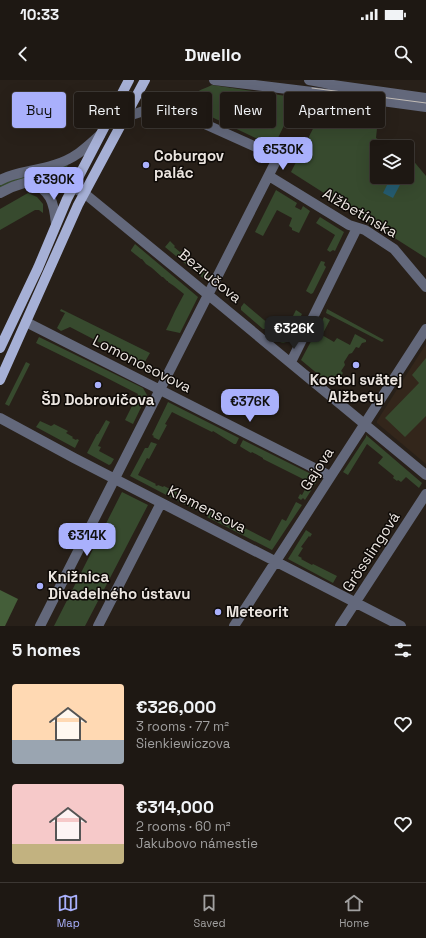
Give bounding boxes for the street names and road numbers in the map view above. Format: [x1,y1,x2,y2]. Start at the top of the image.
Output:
street label: Alžbetínska [319,183,401,242]
street label: Bezručova [175,244,246,307]
street label: Lomonosovova [90,331,195,397]
street label: Gajova [296,443,338,494]
street label: Klemensova [165,481,250,537]
street label: Grösslingová [338,508,404,595]

